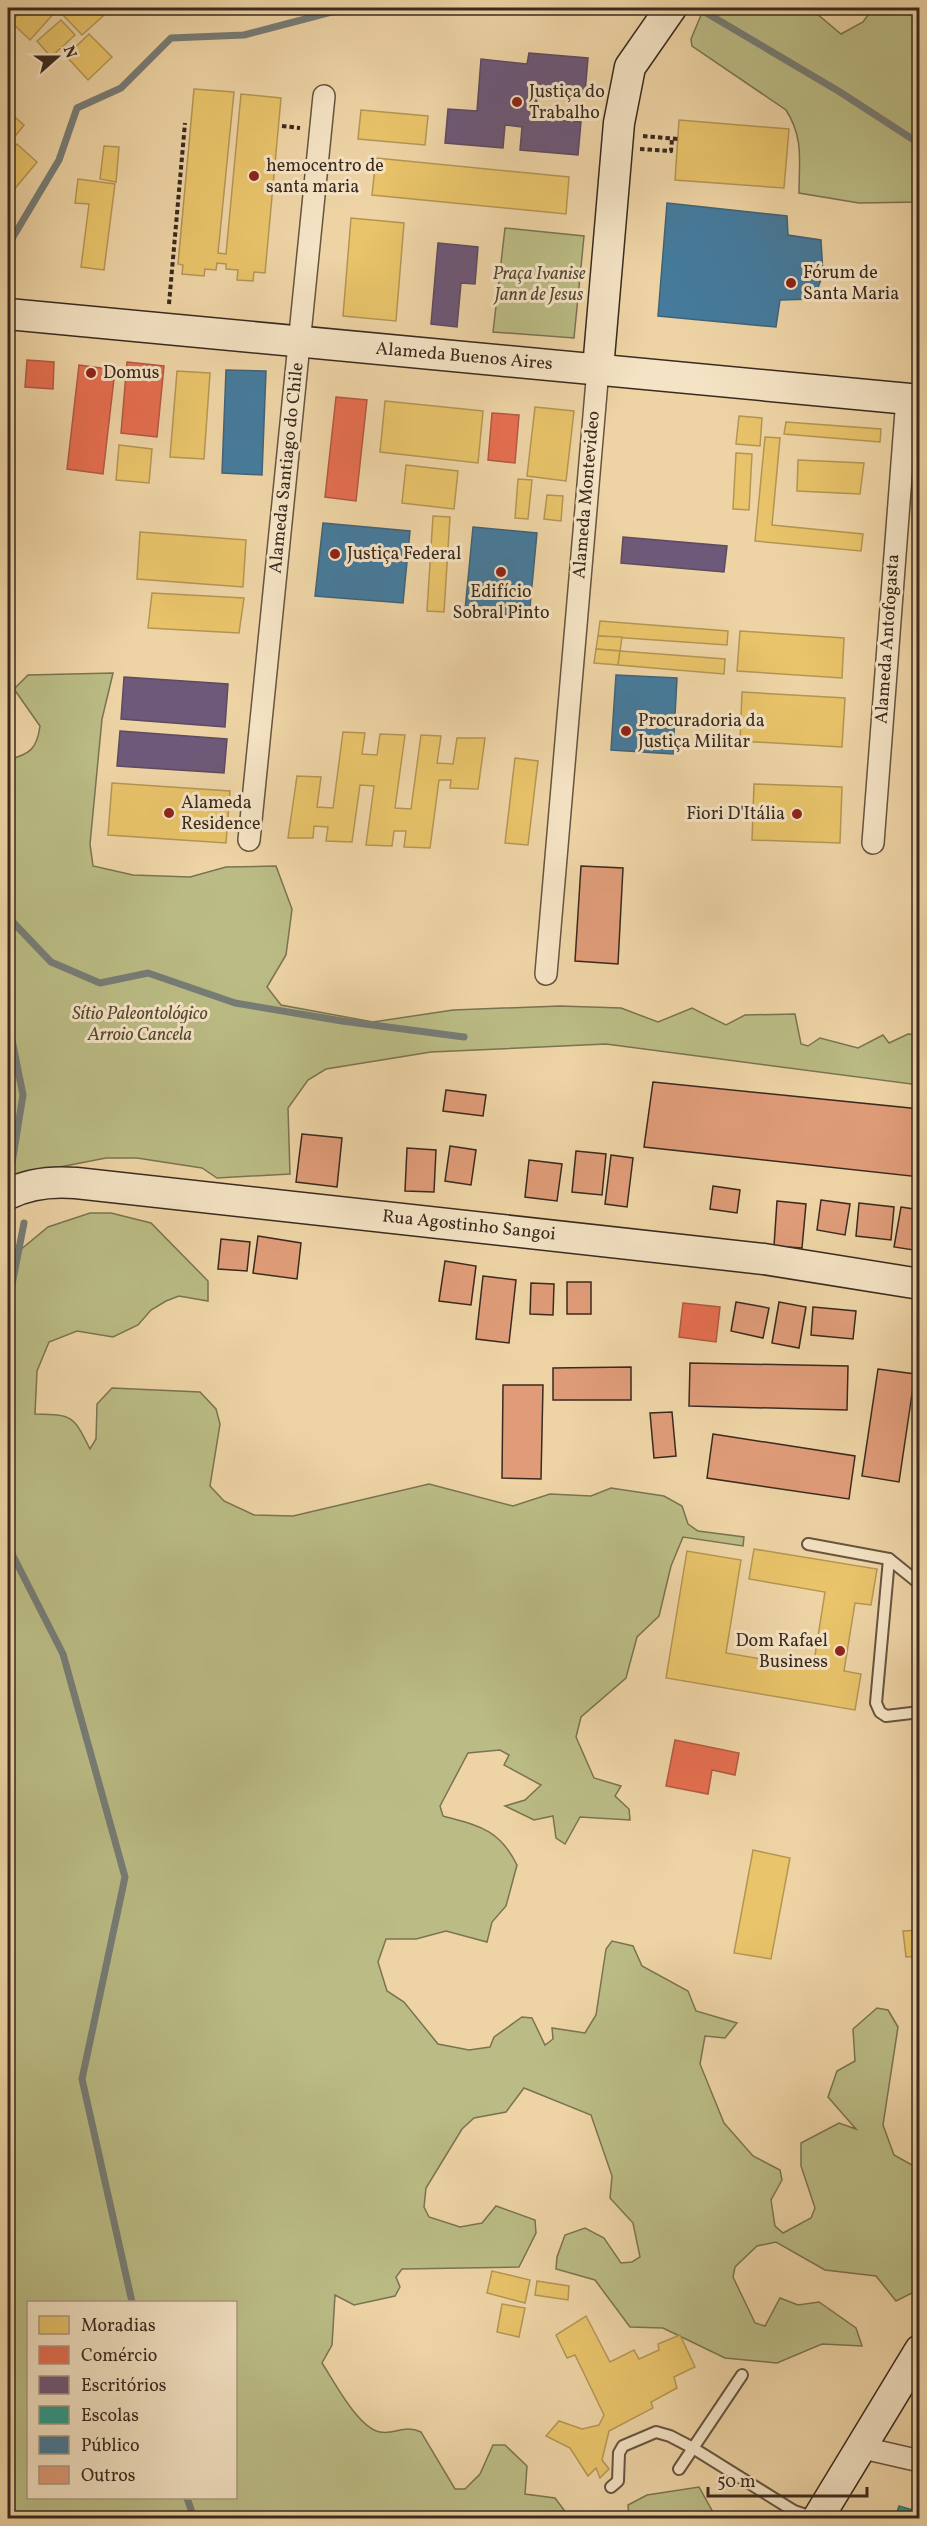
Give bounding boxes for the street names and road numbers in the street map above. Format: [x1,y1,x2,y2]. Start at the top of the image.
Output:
street label: Alameda Buenos Aires [374,337,554,377]
street label: Alameda Santiago do Chile [263,361,311,575]
street label: Alameda Montevideo [567,410,607,580]
street label: Alameda Antofogasta [870,553,906,725]
street label: Rua Agostinho Sangoi [381,1204,557,1248]

